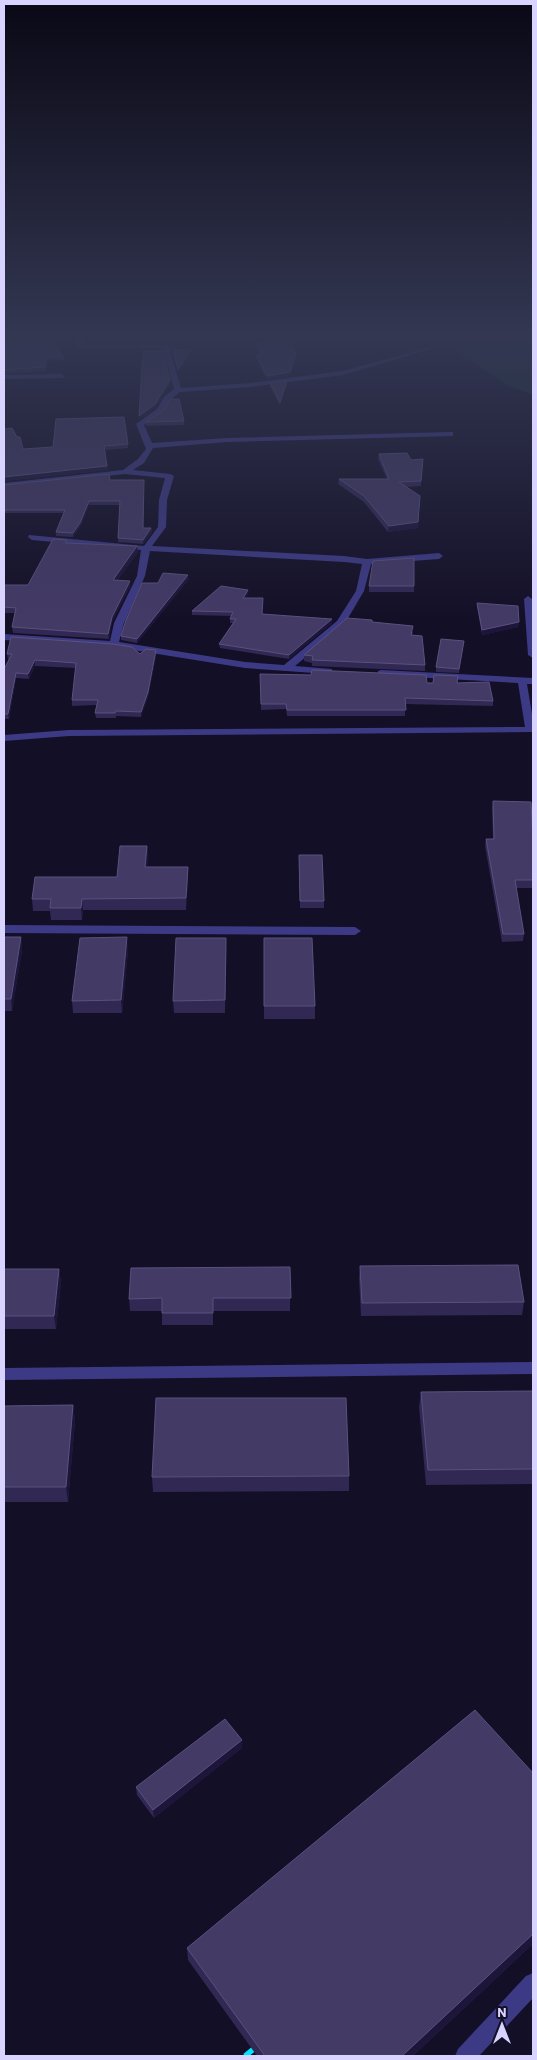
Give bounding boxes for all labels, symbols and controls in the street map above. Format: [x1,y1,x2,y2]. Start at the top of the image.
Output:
north arrow [477,2000,527,2050]
text: N [497,2003,507,2020]

